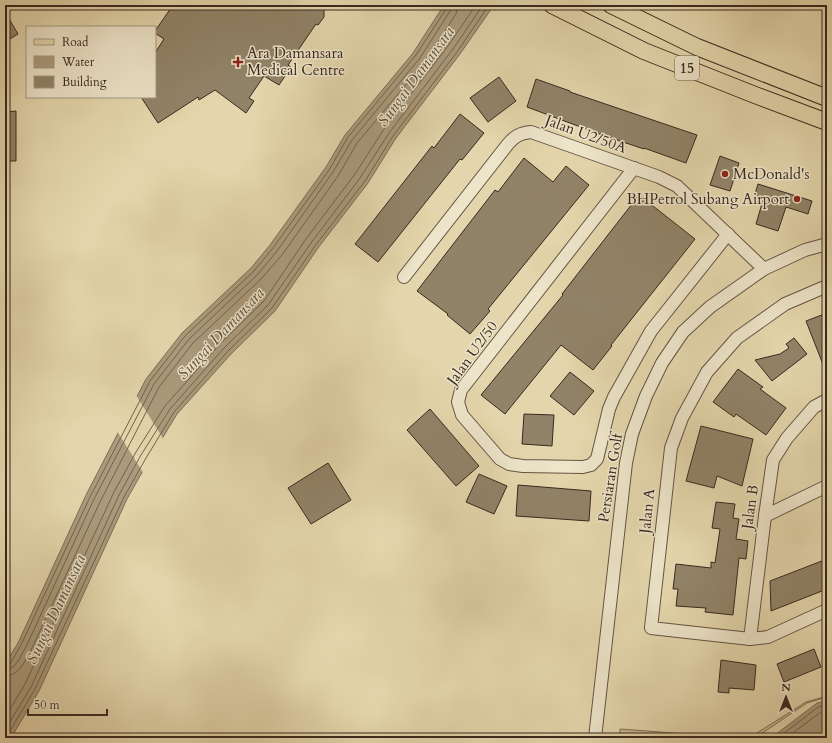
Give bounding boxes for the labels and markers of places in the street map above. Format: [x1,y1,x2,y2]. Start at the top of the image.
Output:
place label: Ara Damansara Medical Centre [247,43,345,80]
marker: Ara Damansara Medical Centre [232,56,244,68]
place label: McDonald's [733,164,810,184]
marker: McDonald's [720,169,730,179]
place label: BHPetrol Subang Airport [627,189,789,209]
marker: BHPetrol Subang Airport [792,194,802,204]

